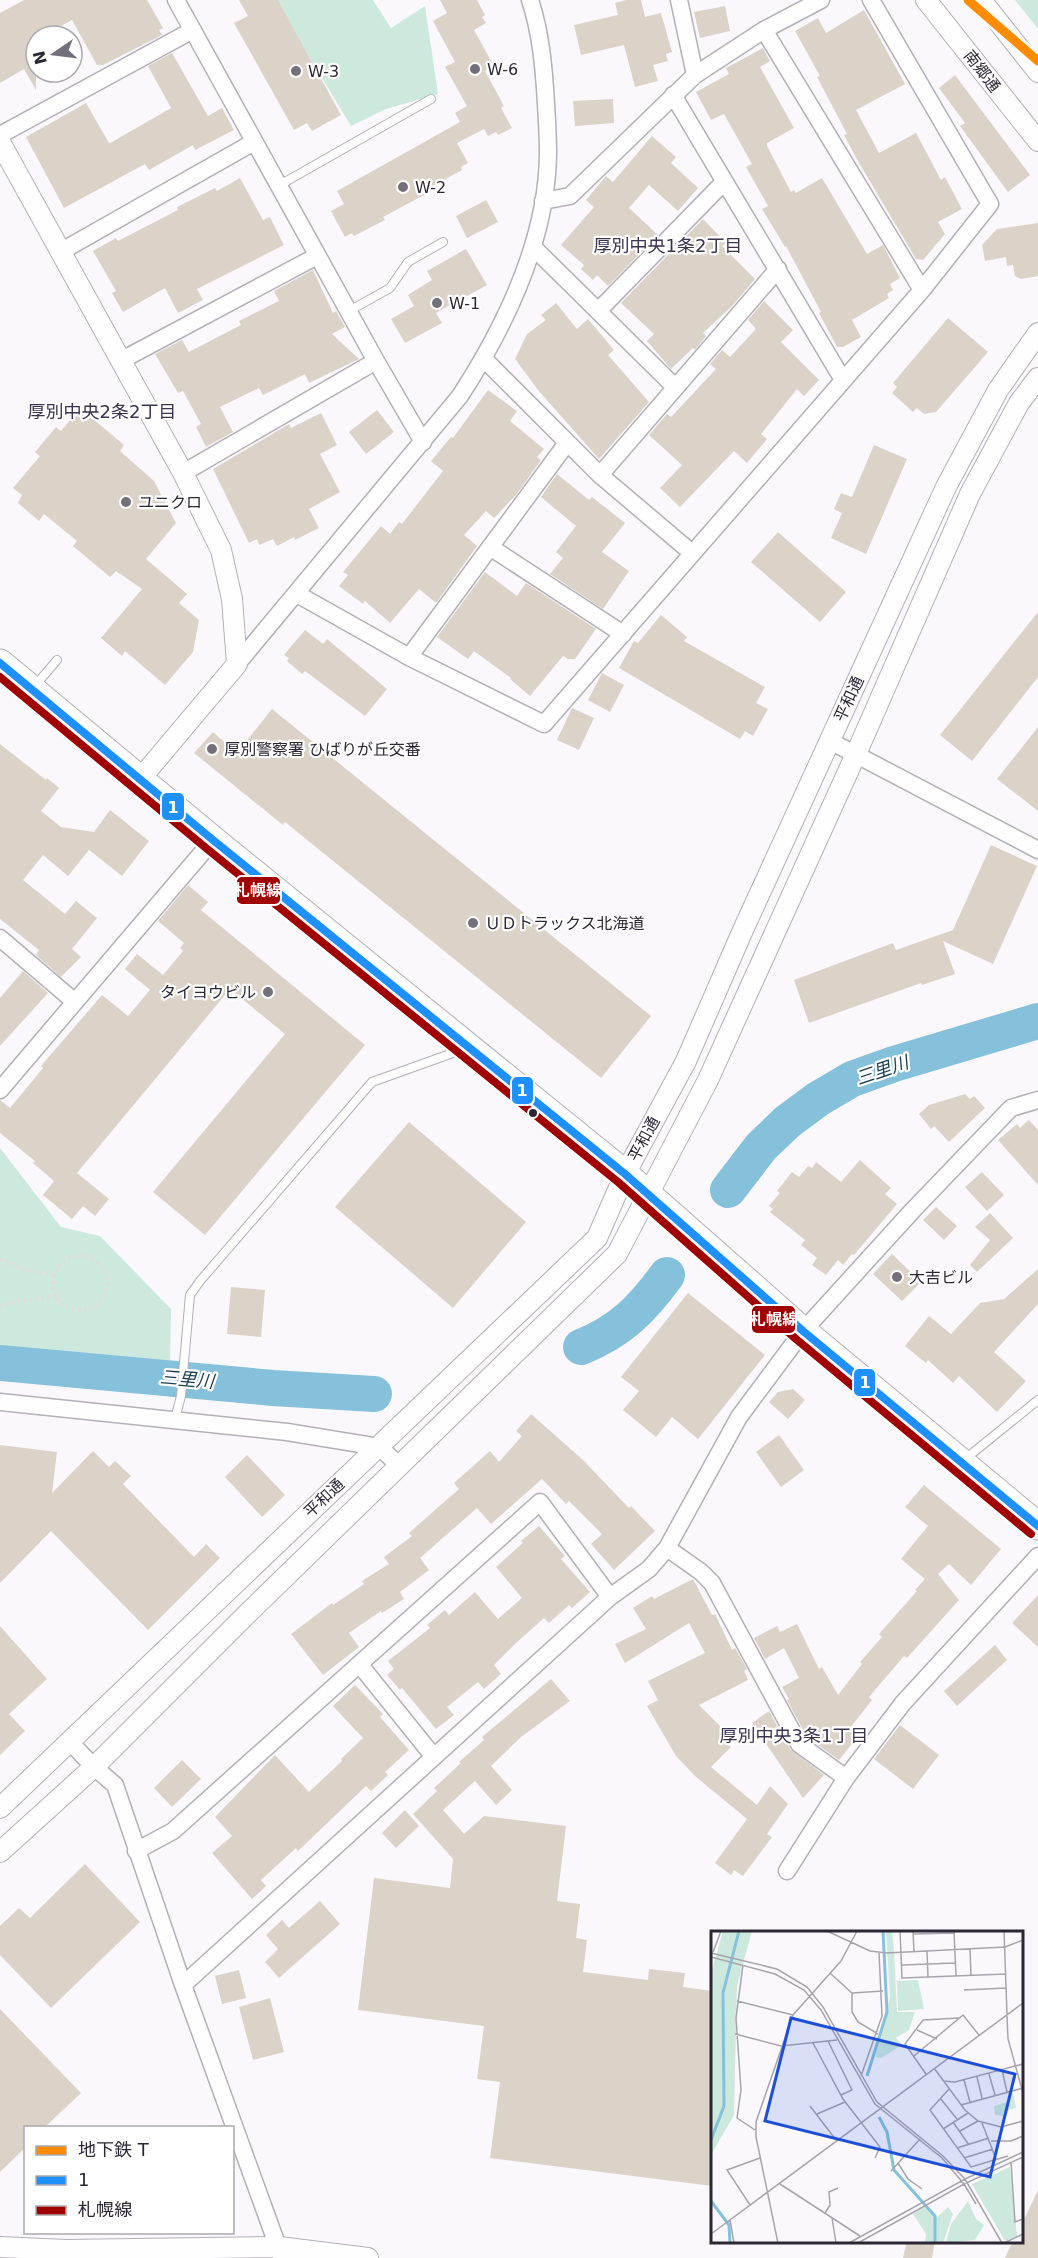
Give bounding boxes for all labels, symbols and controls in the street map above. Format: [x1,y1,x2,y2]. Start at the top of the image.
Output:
north arrow [24,24,84,84]
street label: 南郷通 [960,46,1004,96]
text: N [29,49,51,66]
place label: W-6 [487,60,518,79]
place label: W-3 [308,62,339,81]
marker: W-6 [468,62,482,76]
marker: W-3 [289,64,303,78]
place label: W-2 [415,178,446,197]
marker: W-2 [396,180,410,194]
district label: 厚別中央1条2丁目 [594,235,742,256]
place label: W-1 [449,294,480,313]
marker: W-1 [430,296,444,310]
district label: 厚別中央2条2丁目 [28,401,176,422]
place label: ユニクロ [138,493,202,512]
marker: ユニクロ [119,495,133,509]
street label: 平和通 [830,673,868,725]
place label: 厚別警察署 ひばりが丘交番 [224,740,421,759]
marker: 厚別警察署 ひばりが丘交番 [205,742,219,756]
line badge: 1 [161,792,185,821]
text: 1 [167,798,179,817]
line badge: 札幌線 [236,876,281,905]
text: 札幌線 [234,881,282,900]
place label: ＵＤトラックス北海道 [485,914,645,933]
marker: ＵＤトラックス北海道 [466,916,480,930]
place label: タイヨウビル [160,983,256,1002]
marker: タイヨウビル [261,985,275,999]
water label: 三里川 [853,1051,913,1089]
line badge: 1 [511,1076,534,1105]
text: 1 [516,1081,528,1100]
unlabelled marker [527,1107,539,1119]
street label: 平和通 [624,1113,664,1165]
place label: 大吉ビル [909,1268,973,1287]
marker: 大吉ビル [890,1270,904,1284]
line badge: 札幌線 [751,1305,796,1334]
text: 札幌線 [750,1310,798,1329]
water label: 三里川 [159,1366,217,1392]
line badge: 1 [853,1368,876,1397]
text: 1 [859,1373,871,1392]
street label: 平和通 [300,1475,348,1521]
district label: 厚別中央3条1丁目 [720,1725,868,1746]
inset map [711,1931,1023,2243]
legend [24,2126,234,2234]
text: 地下鉄 T [78,2139,150,2160]
text: 1 [78,2169,89,2190]
text: 札幌線 [78,2199,132,2220]

